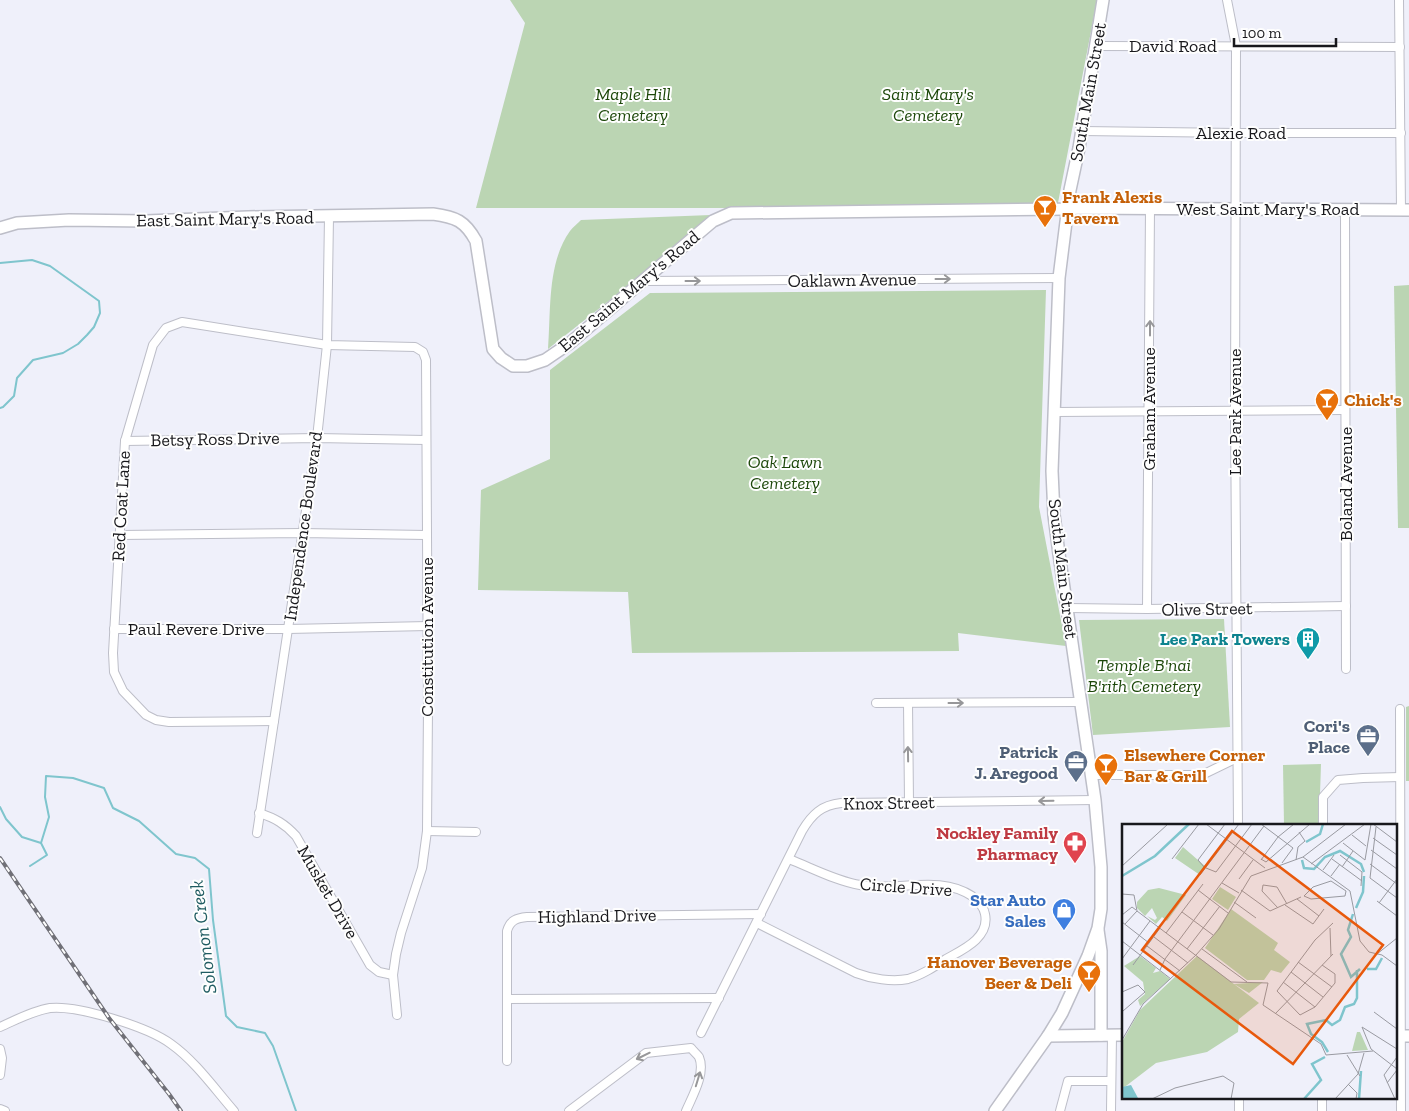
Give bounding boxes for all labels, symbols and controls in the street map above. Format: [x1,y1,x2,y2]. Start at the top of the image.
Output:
scale bar [1234,15,1336,47]
street label: South Main Street [1065,20,1111,163]
text: 100 m [1242,24,1281,42]
street label: David Road [1129,35,1217,57]
park label: Maple Hill Cemetery [595,83,671,126]
park label: Saint Mary's Cemetery [882,83,974,126]
street label: Alexie Road [1196,122,1286,144]
place label: Frank Alexis Tavern [1062,186,1162,229]
bar icon: Frank Alexis Tavern [1032,194,1058,228]
street label: West Saint Mary's Road [1177,198,1359,220]
street label: East Saint Mary's Road [136,206,314,232]
street label: East Saint Mary's Road [554,225,704,357]
street label: Oaklawn Avenue [787,268,917,292]
one-way arrow [935,274,951,284]
one-way arrow [685,276,701,286]
one-way arrow [1145,320,1155,336]
street label: Graham Avenue [1138,347,1160,471]
street label: Lee Park Avenue [1224,348,1246,476]
bar icon: Chick's [1314,387,1340,421]
place label: Chick's [1344,389,1402,411]
street label: Betsy Ross Drive [150,427,280,451]
street label: Boland Avenue [1335,427,1357,541]
street label: Independence Boulevard [279,430,327,622]
street label: Red Coat Lane [107,450,135,562]
park label: Oak Lawn Cemetery [748,451,822,494]
street label: South Main Street [1043,498,1083,641]
street label: Constitution Avenue [416,557,438,717]
street label: Olive Street [1161,597,1253,621]
street label: Paul Revere Drive [128,618,264,640]
building icon: Lee Park Towers [1295,626,1321,660]
place label: Lee Park Towers [1160,628,1290,650]
park label: Temple B'nai B'rith Cemetery [1087,654,1201,697]
one-way arrow [948,698,964,708]
place label: Cori's Place [1304,715,1350,758]
office icon: Cori's Place [1355,723,1381,757]
place label: Patrick J. Aregood [974,741,1059,784]
place label: Elsewhere Corner Bar & Grill [1124,744,1265,787]
one-way arrow [904,746,913,762]
office icon: Patrick J. Aregood [1063,749,1089,783]
bar icon: Elsewhere Corner Bar & Grill [1093,752,1119,786]
street label: Knox Street [843,791,935,815]
one-way arrow [1038,796,1054,806]
place label: Nockley Family Pharmacy [936,822,1058,865]
inset map [1122,824,1396,1098]
pharmacy icon: Nockley Family Pharmacy [1062,830,1088,864]
street label: Musket Drive [292,841,364,943]
street label: Circle Drive [859,873,953,901]
water label: Solomon Creek [185,879,221,995]
place label: Star Auto Sales [970,889,1047,932]
shop icon: Star Auto Sales [1051,897,1077,931]
street label: Highland Drive [537,904,657,928]
place label: Hanover Beverage Beer & Deli [927,951,1073,994]
bar icon: Hanover Beverage Beer & Deli [1076,959,1102,993]
one-way arrow [636,1051,651,1061]
one-way arrow [693,1071,703,1087]

